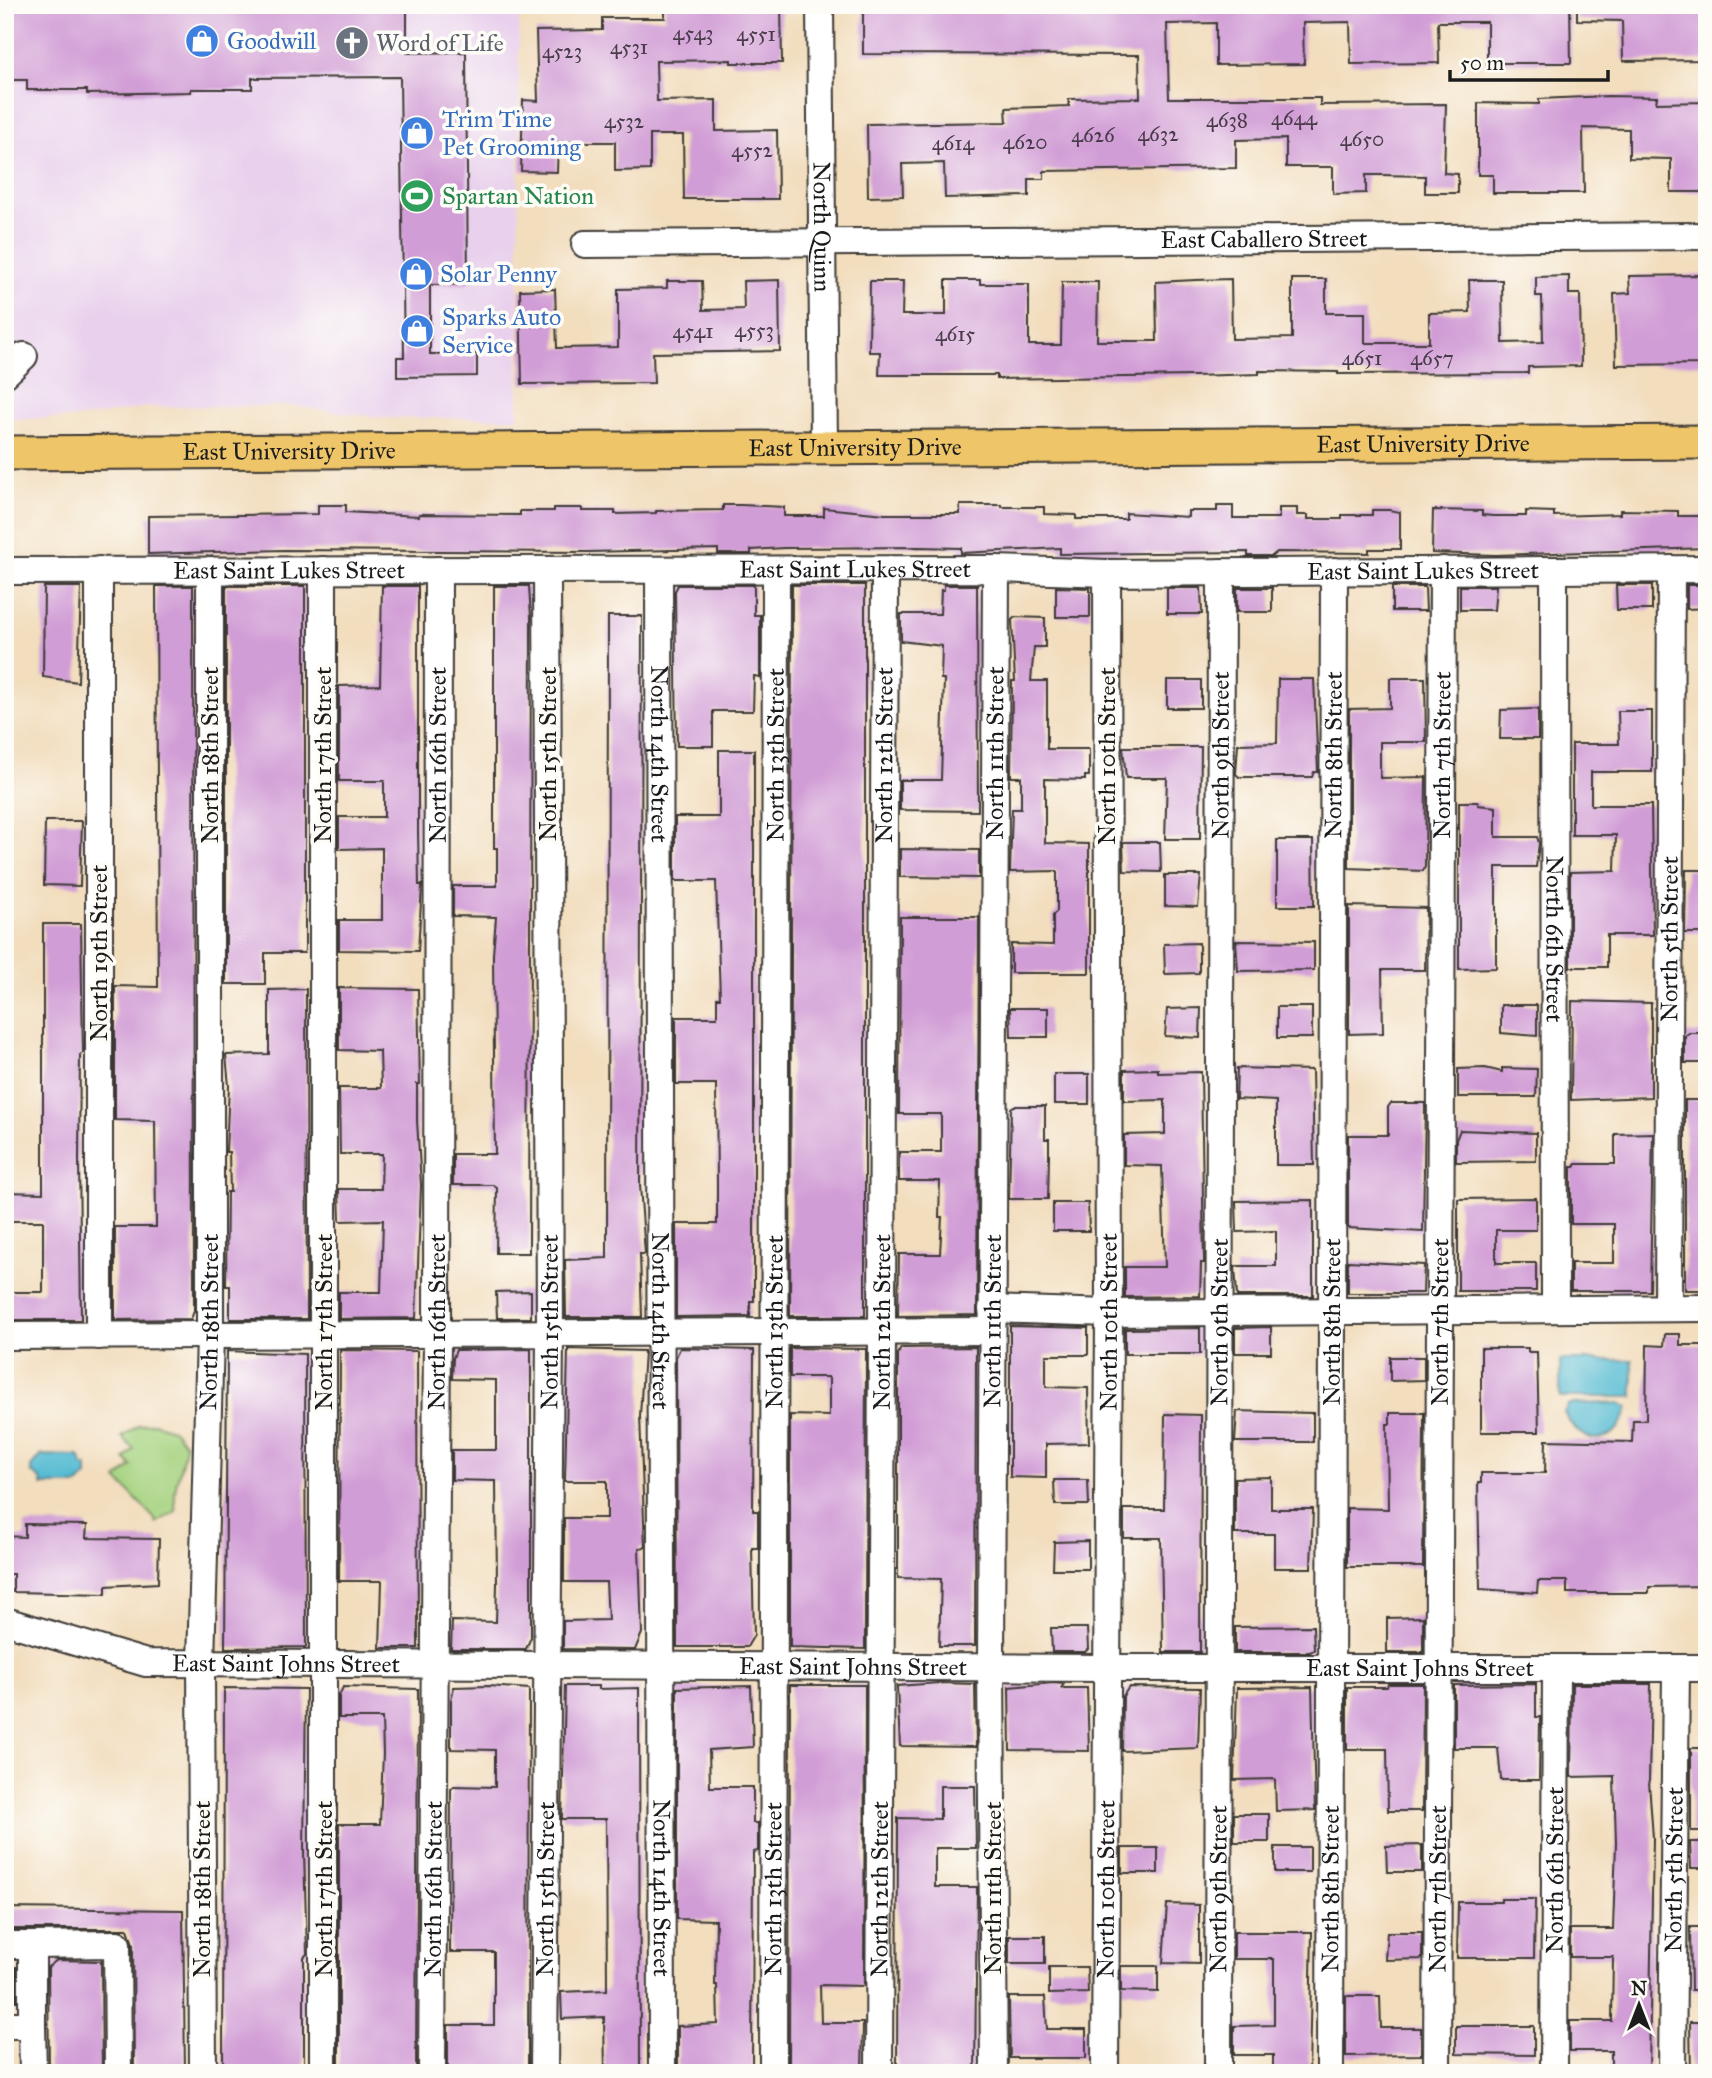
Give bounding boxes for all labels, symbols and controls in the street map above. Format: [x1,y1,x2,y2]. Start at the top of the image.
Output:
house number: 4543 [672,20,714,46]
house number: 4551 [736,21,776,47]
shop icon: Goodwill [183,22,221,60]
church icon: Word of Life [333,24,371,62]
place label: Goodwill [227,26,317,56]
place label: Word of Life [376,28,504,58]
house number: 4531 [610,34,648,60]
house number: 4523 [542,38,582,64]
scale bar [1450,38,1607,82]
text: 50 m [1460,50,1505,76]
place label: Trim Time Pet Grooming [442,104,581,162]
house number: 4644 [1271,105,1318,131]
house number: 4638 [1206,107,1248,133]
house number: 4532 [604,108,645,134]
shop icon: Trim Time Pet Grooming [398,114,436,152]
house number: 4632 [1137,121,1179,147]
house number: 4626 [1071,122,1116,148]
house number: 4650 [1340,126,1384,152]
house number: 4620 [1002,129,1048,155]
house number: 4614 [932,130,975,156]
house number: 4552 [731,137,773,163]
street label: North Quinn [806,162,838,292]
sports icon: Spartan Nation [398,177,436,215]
place label: Spartan Nation [442,181,594,211]
street label: East Caballero Street [1160,223,1368,255]
shop icon: Solar Penny [397,255,435,293]
place label: Solar Penny [440,259,557,289]
place label: Sparks Auto Service [442,302,561,360]
shop icon: Sparks Auto Service [398,312,436,350]
house number: 4553 [734,317,774,343]
house number: 4541 [673,318,713,344]
house number: 4615 [935,321,975,347]
house number: 4651 [1342,345,1382,371]
house number: 4657 [1410,345,1454,371]
street label: East University Drive [1316,428,1530,460]
street label: East University Drive [748,432,962,463]
street label: East University Drive [182,435,396,467]
street label: East Saint Lukes Street [739,554,972,585]
street label: East Saint Lukes Street [173,555,406,586]
street label: East Saint Lukes Street [1307,555,1540,587]
street label: North 14th Street [644,665,675,843]
street label: North 18th Street [195,666,225,844]
street label: North 17th Street [308,666,338,844]
street label: North 16th Street [423,666,453,843]
street label: North 15th Street [533,666,563,842]
street label: North 12th Street [869,666,900,843]
street label: North 11th Street [980,666,1011,840]
street label: North 10th Street [1092,666,1122,845]
street label: North 13th Street [760,668,791,842]
street label: North 9th Street [1205,671,1236,839]
street label: North 8th Street [1318,671,1349,839]
street label: North 7th Street [1427,671,1458,839]
street label: North 6th Street [1539,855,1570,1023]
street label: North 5th Street [1654,855,1685,1022]
street label: North 19th Street [84,864,114,1041]
street label: North 14th Street [645,1232,676,1410]
street label: North 10th Street [1093,1232,1124,1411]
street label: North 18th Street [193,1233,225,1411]
street label: North 17th Street [309,1233,339,1411]
street label: North 16th Street [421,1233,452,1410]
street label: North 12th Street [867,1233,897,1410]
street label: North 15th Street [534,1234,565,1410]
street label: North 11th Street [977,1234,1008,1408]
street label: North 13th Street [759,1235,790,1409]
street label: North 9th Street [1204,1238,1235,1406]
street label: North 8th Street [1317,1238,1347,1406]
street label: North 7th Street [1425,1238,1455,1406]
street label: East Saint Johns Street [172,1648,401,1679]
street label: East Saint Johns Street [739,1651,968,1682]
street label: East Saint Johns Street [1306,1653,1534,1683]
street label: North 6th Street [1540,1786,1570,1954]
street label: North 5th Street [1658,1786,1690,1953]
street label: North 14th Street [646,1799,677,1977]
street label: North 10th Street [1090,1799,1121,1978]
street label: North 18th Street [187,1800,217,1978]
street label: North 17th Street [309,1800,339,1978]
street label: North 16th Street [418,1800,449,1977]
street label: North 12th Street [864,1800,895,1977]
street label: North 15th Street [530,1801,561,1977]
street label: North 11th Street [978,1801,1008,1975]
street label: North 13th Street [758,1802,789,1976]
street label: North 9th Street [1203,1805,1234,1973]
street label: North 8th Street [1315,1805,1346,1973]
street label: North 7th Street [1422,1805,1453,1973]
north arrow [1604,1969,1674,2039]
text: N [1631,1977,1647,2000]

